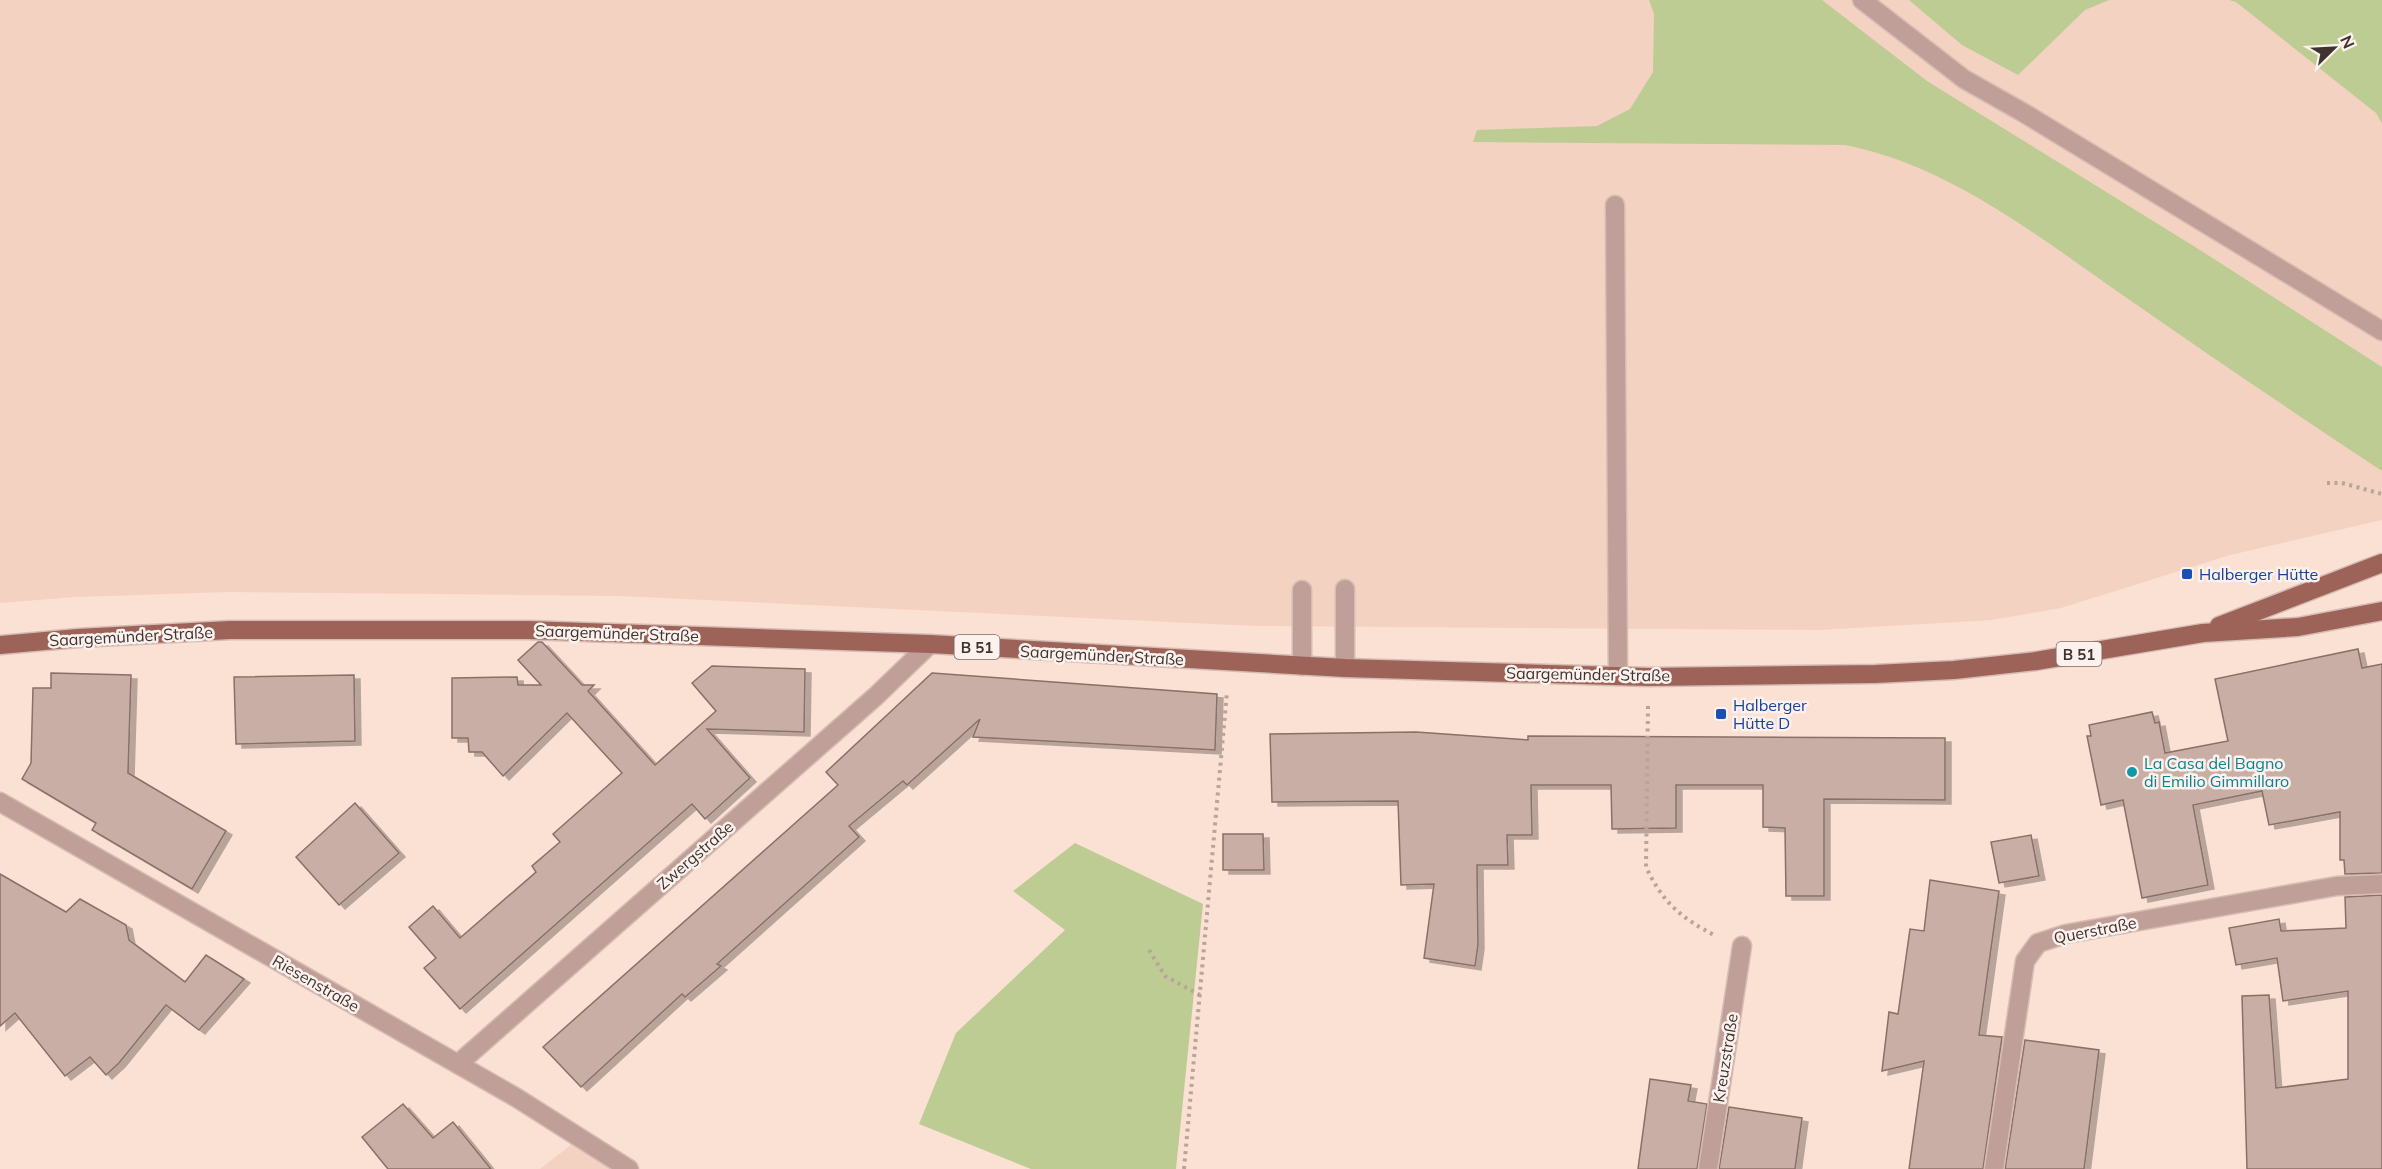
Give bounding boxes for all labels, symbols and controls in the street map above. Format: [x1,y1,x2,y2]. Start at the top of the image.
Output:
north arrow [2304,18,2364,78]
text: N [2336,32,2359,51]
place label: Halberger Hütte [2199,564,2318,584]
marker: Halberger Hütte [2180,567,2194,581]
street label: Saargemünder Straße [535,620,699,646]
street label: Saargemünder Straße [49,622,213,650]
road number: B 51 [954,635,1000,659]
street label: Saargemünder Straße [1020,641,1184,669]
road number: B 51 [2056,642,2102,666]
street label: Saargemünder Straße [1506,663,1670,685]
place label: Halberger Hütte D [1733,695,1807,733]
marker: Halberger Hütte D [1714,707,1728,721]
place label: La Casa del Bagno di Emilio Gimmillaro [2144,753,2289,791]
marker: La Casa del Bagno di Emilio Gimmillaro [2125,765,2139,779]
street label: Zwergstraße [653,816,737,894]
street label: Querstraße [2052,912,2138,948]
street label: Riesenstraße [269,950,363,1016]
street label: Kreuzstraße [1708,1012,1742,1104]

